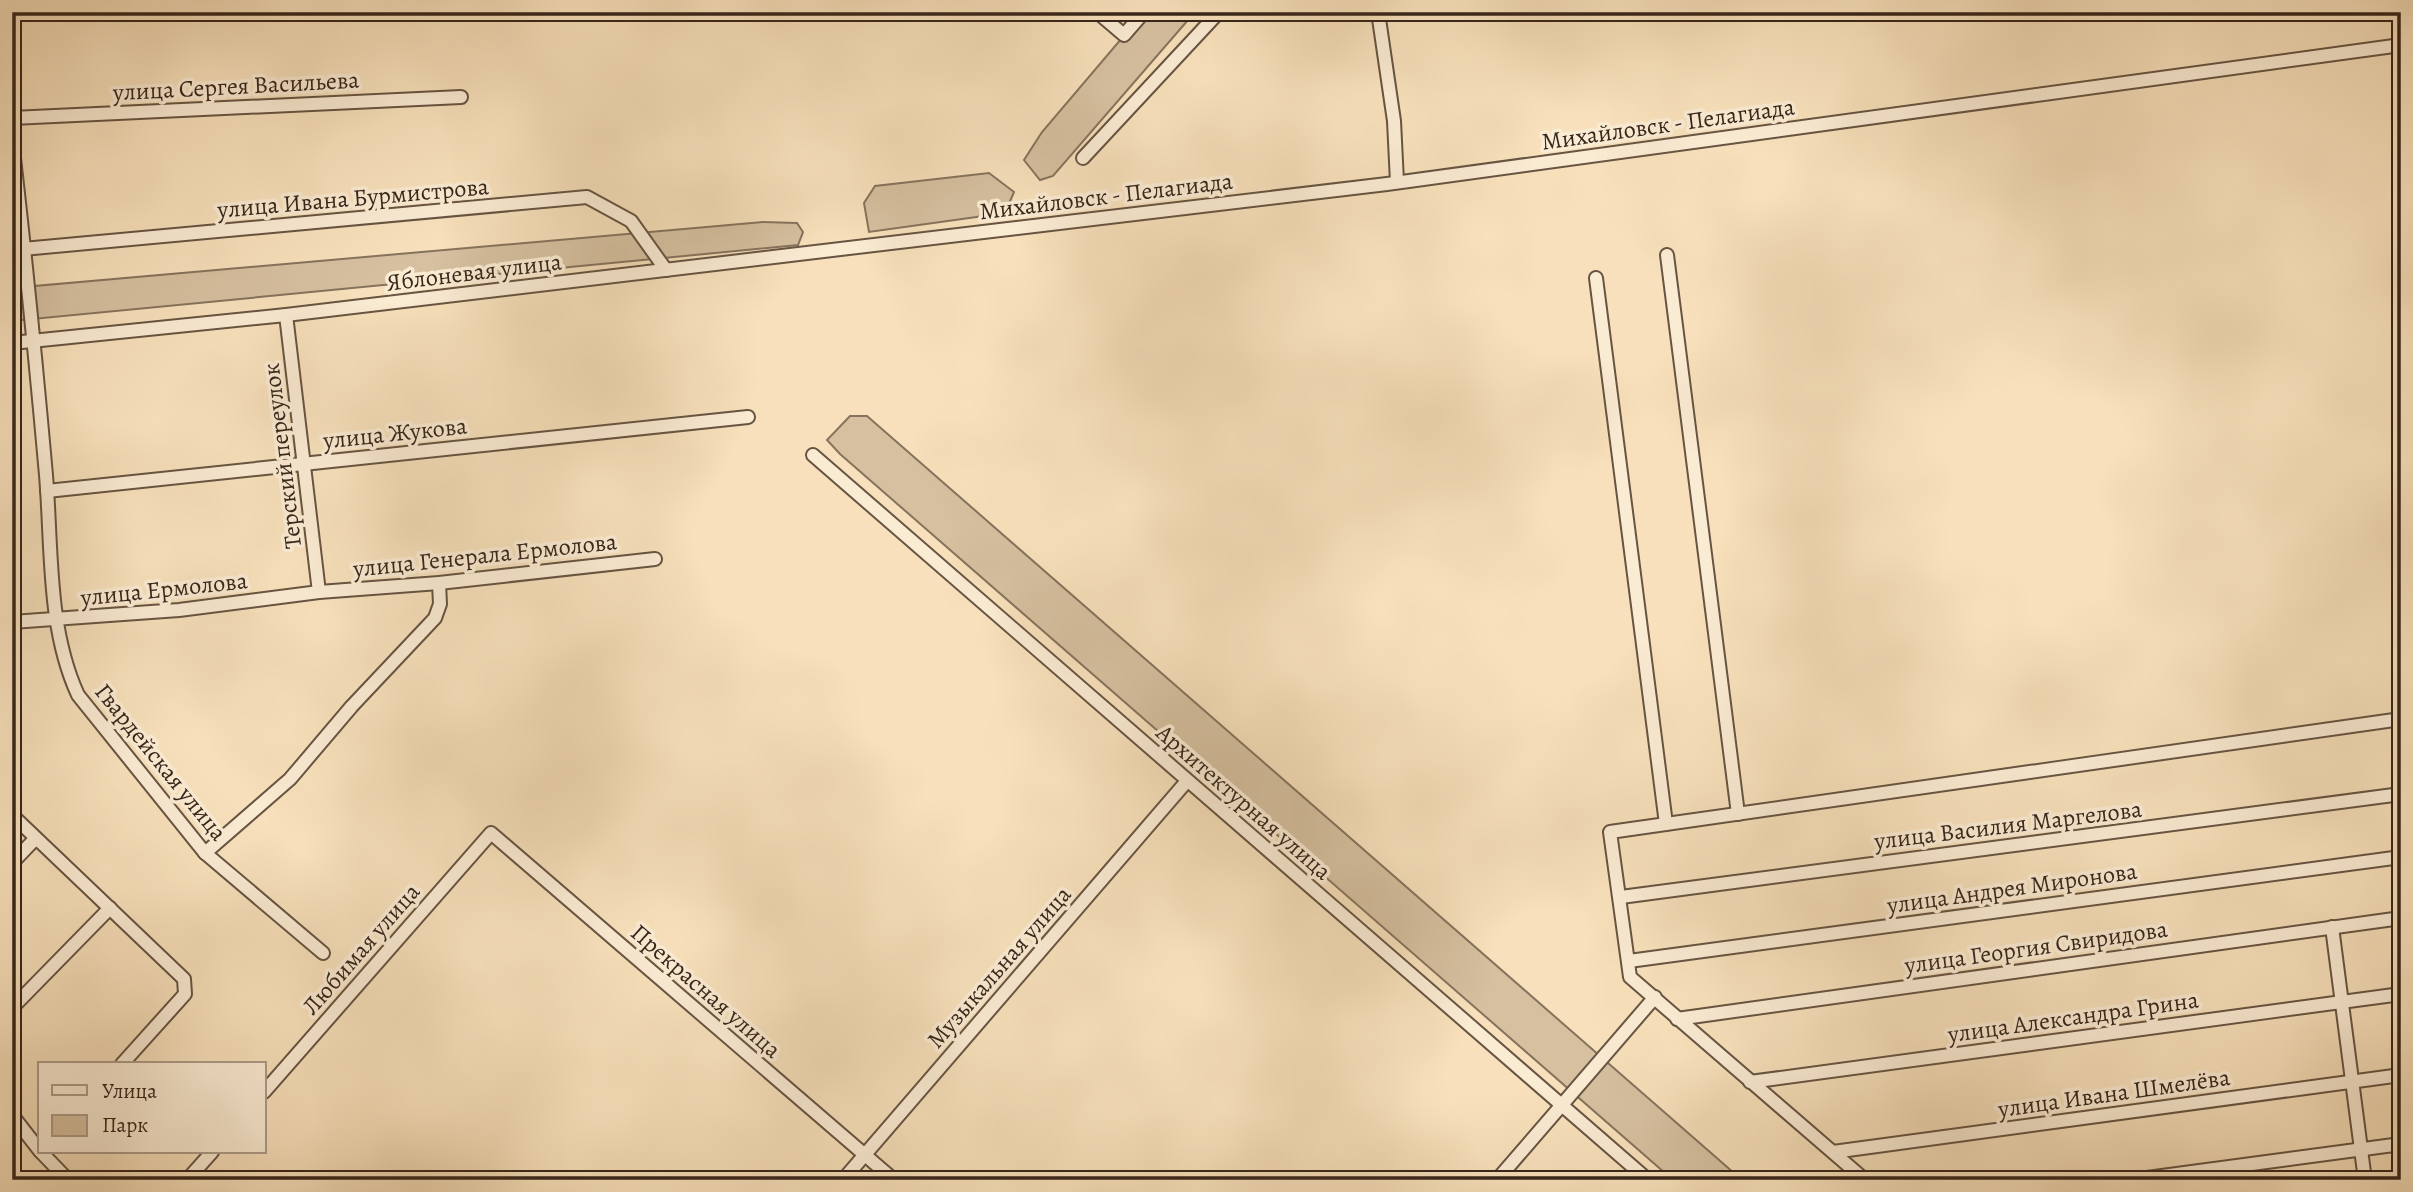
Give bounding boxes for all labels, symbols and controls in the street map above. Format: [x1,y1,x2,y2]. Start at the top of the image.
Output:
street label: улица Сергея Васильева [111,64,360,108]
street label: Михайловск - Пелагиада [1539,90,1797,158]
street label: Михайловск - Пелагиада [977,165,1235,227]
street label: улица Ивана Бурмистрова [215,170,490,226]
street label: Яблоневая улица [385,245,563,299]
street label: Терский переулок [255,361,309,551]
street label: улица Жукова [320,410,469,457]
street label: улица Генерала Ермолова [351,525,618,585]
street label: улица Ермолова [78,564,249,614]
street label: Гвардейская улица [88,677,234,847]
street label: Архитектурная улица [1149,716,1338,887]
street label: улица Василия Маргелова [1871,793,2144,857]
street label: улица Андрея Миронова [1884,855,2139,922]
street label: Любимая улица [295,876,427,1022]
street label: Музыкальная улица [920,879,1078,1055]
street label: улица Георгия Свиридова [1901,913,2170,981]
street label: Прекрасная улица [624,917,788,1065]
street label: улица Александра Грина [1945,984,2200,1051]
street label: улица Ивана Шмелёва [1995,1061,2232,1125]
legend [38,1062,266,1154]
text: Улица [102,1077,157,1105]
text: Парк [102,1111,148,1139]

